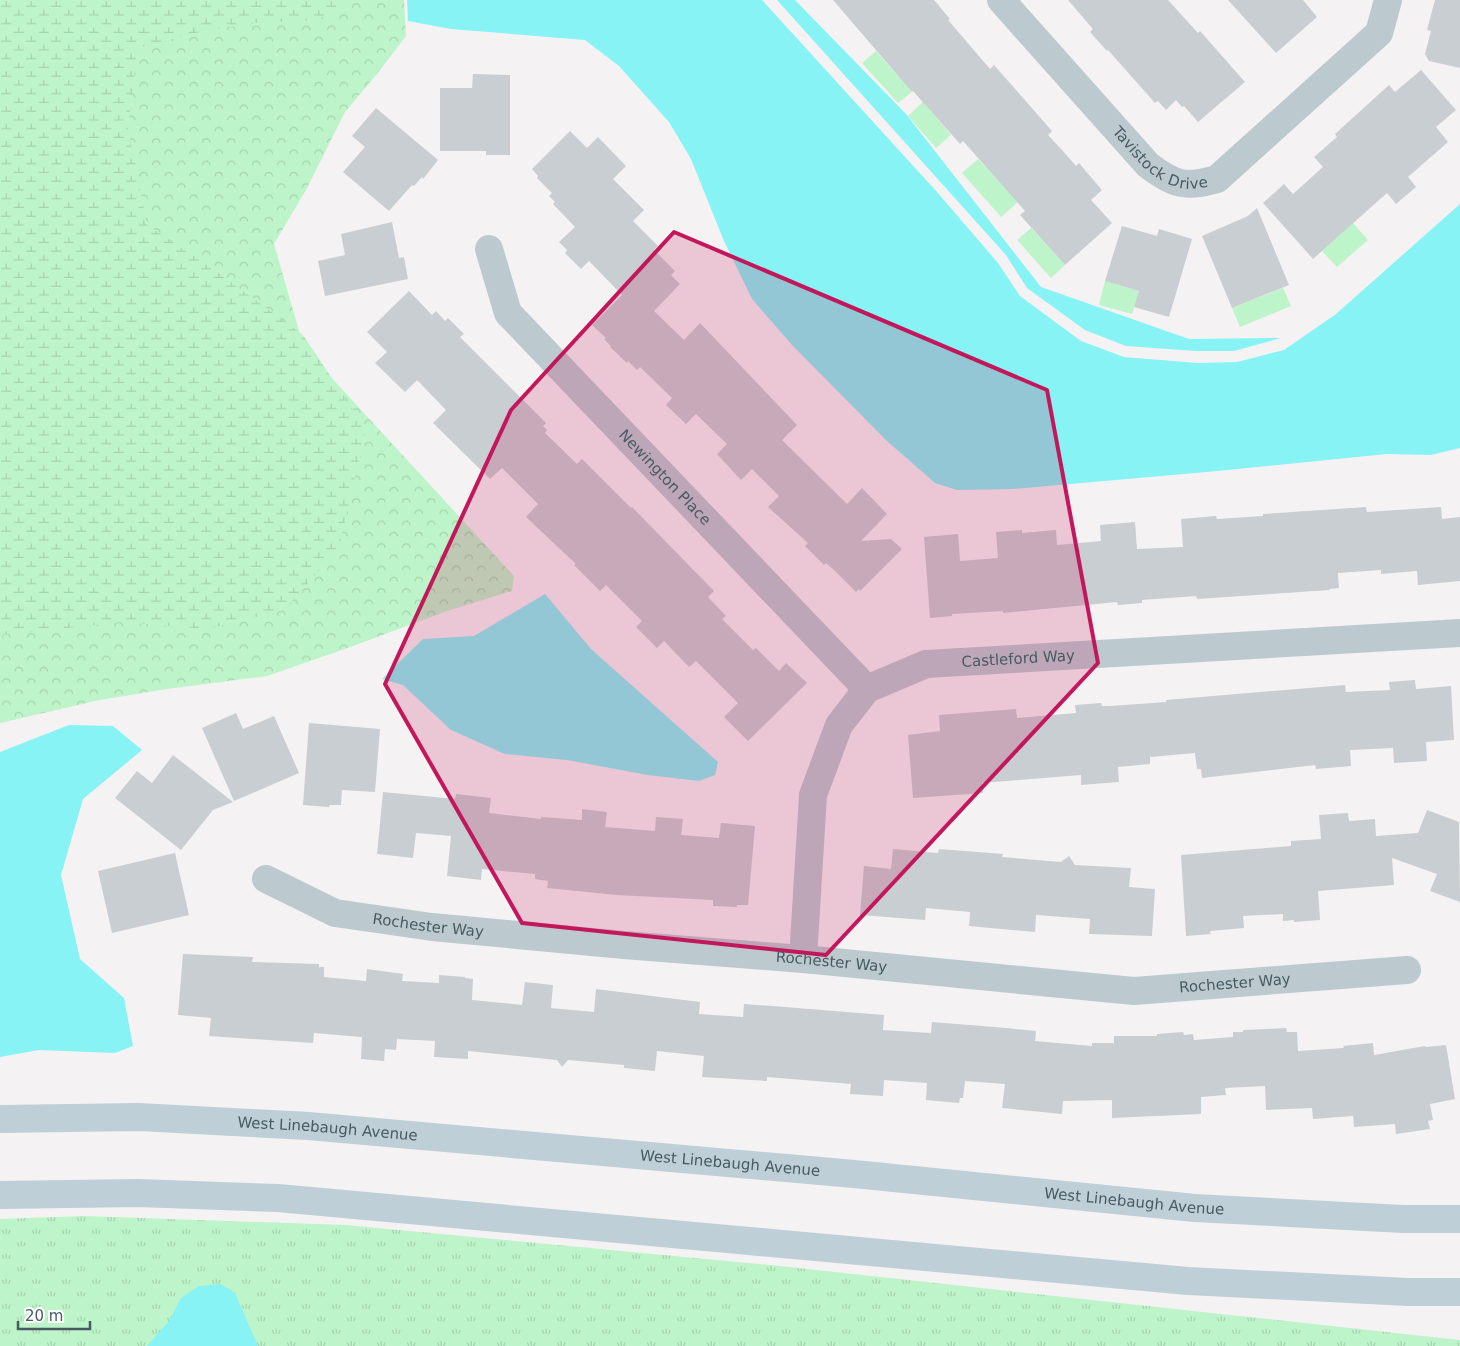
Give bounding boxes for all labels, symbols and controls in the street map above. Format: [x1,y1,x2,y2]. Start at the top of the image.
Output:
street label: Tavistock Drive [1108,122,1209,193]
street label: Newington Place [615,426,715,529]
street label: Castleford Way [961,646,1075,671]
street label: Rochester Way [371,910,485,941]
street label: Rochester Way [775,948,888,976]
street label: Rochester Way [1178,970,1291,997]
street label: West Linebaugh Avenue [237,1113,419,1145]
street label: West Linebaugh Avenue [639,1146,821,1180]
street label: West Linebaugh Avenue [1043,1184,1225,1219]
scale bar [18,1298,90,1330]
text: 20 m [25,1307,63,1325]

